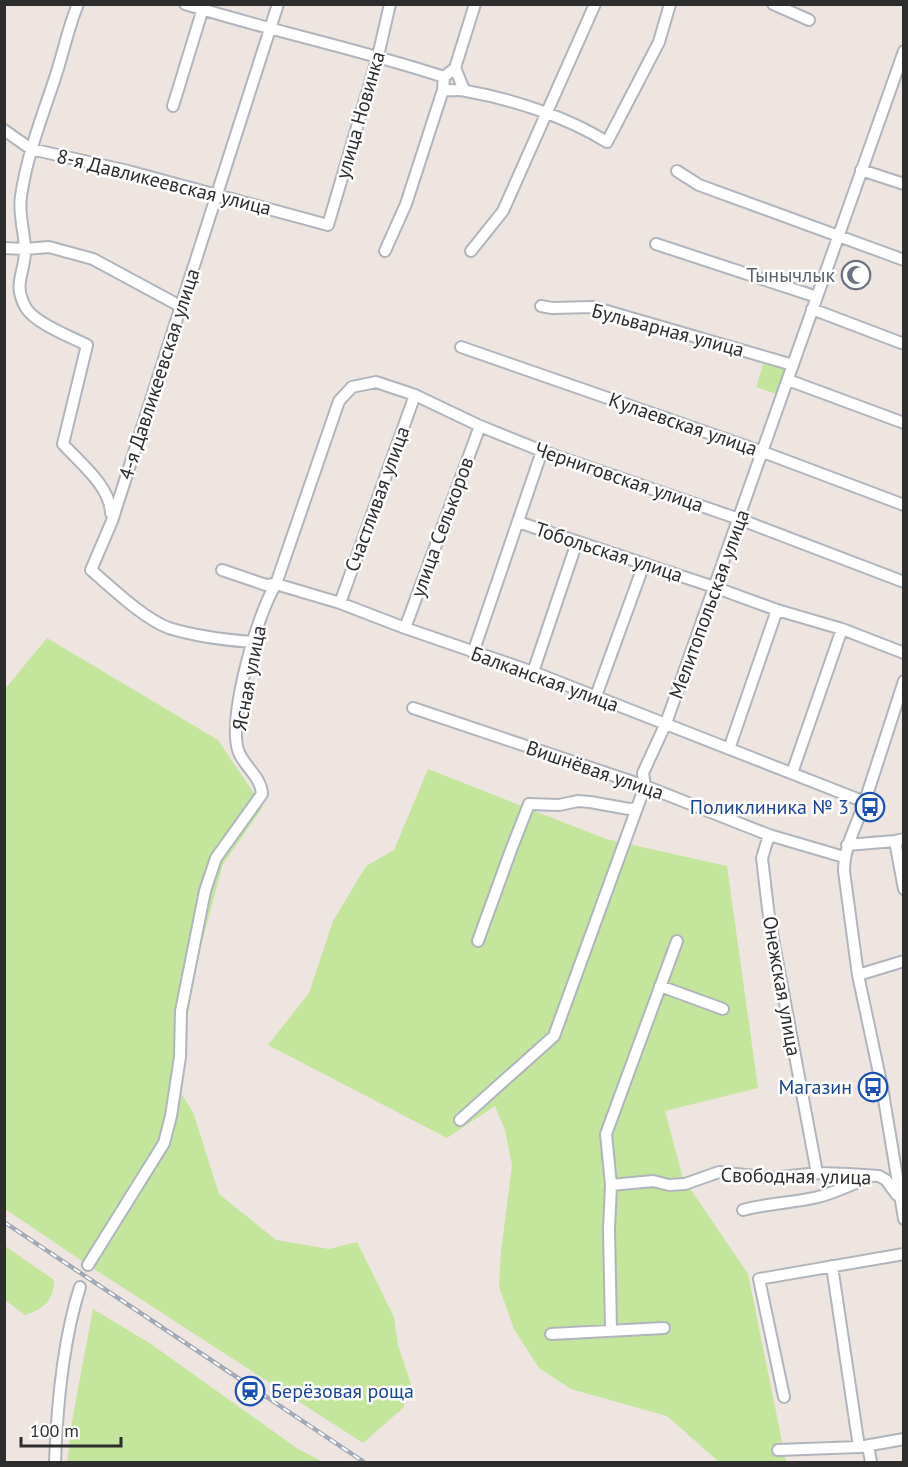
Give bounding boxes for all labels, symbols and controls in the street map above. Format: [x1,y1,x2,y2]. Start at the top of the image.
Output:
street label: улица Новинка [329,48,391,182]
street label: 8-я Давликеевская улица [54,143,274,221]
mosque icon: Тынычлык [840,259,872,291]
place label: Тынычлык [746,262,835,288]
street label: 4-я Давликеевская улица [113,265,205,483]
street label: Бульварная улица [589,297,747,363]
street label: Кулаевская улица [605,386,761,462]
street label: Счастливая улица [339,423,415,575]
street label: Черниговская улица [531,436,707,518]
street label: улица Селькоров [405,453,479,601]
street label: Мелитопольская улица [663,506,755,702]
street label: Тобольская улица [532,516,686,588]
street label: Ясная улица [226,623,272,733]
street label: Балканская улица [467,640,623,718]
street label: Вишнёвая улица [523,734,667,806]
bus stop icon: Поликлиника № 3 [854,791,886,823]
place label: Поликлиника № 3 [690,794,849,820]
street label: Онежская улица [757,914,807,1058]
bus stop icon: Магазин [857,1071,889,1103]
place label: Магазин [778,1074,852,1100]
street label: Свободная улица [720,1162,872,1190]
station icon: Берёзовая роща [234,1375,266,1407]
place label: Берёзовая роща [271,1378,414,1404]
scale bar [21,1410,122,1448]
text: 100 m [30,1419,79,1442]

